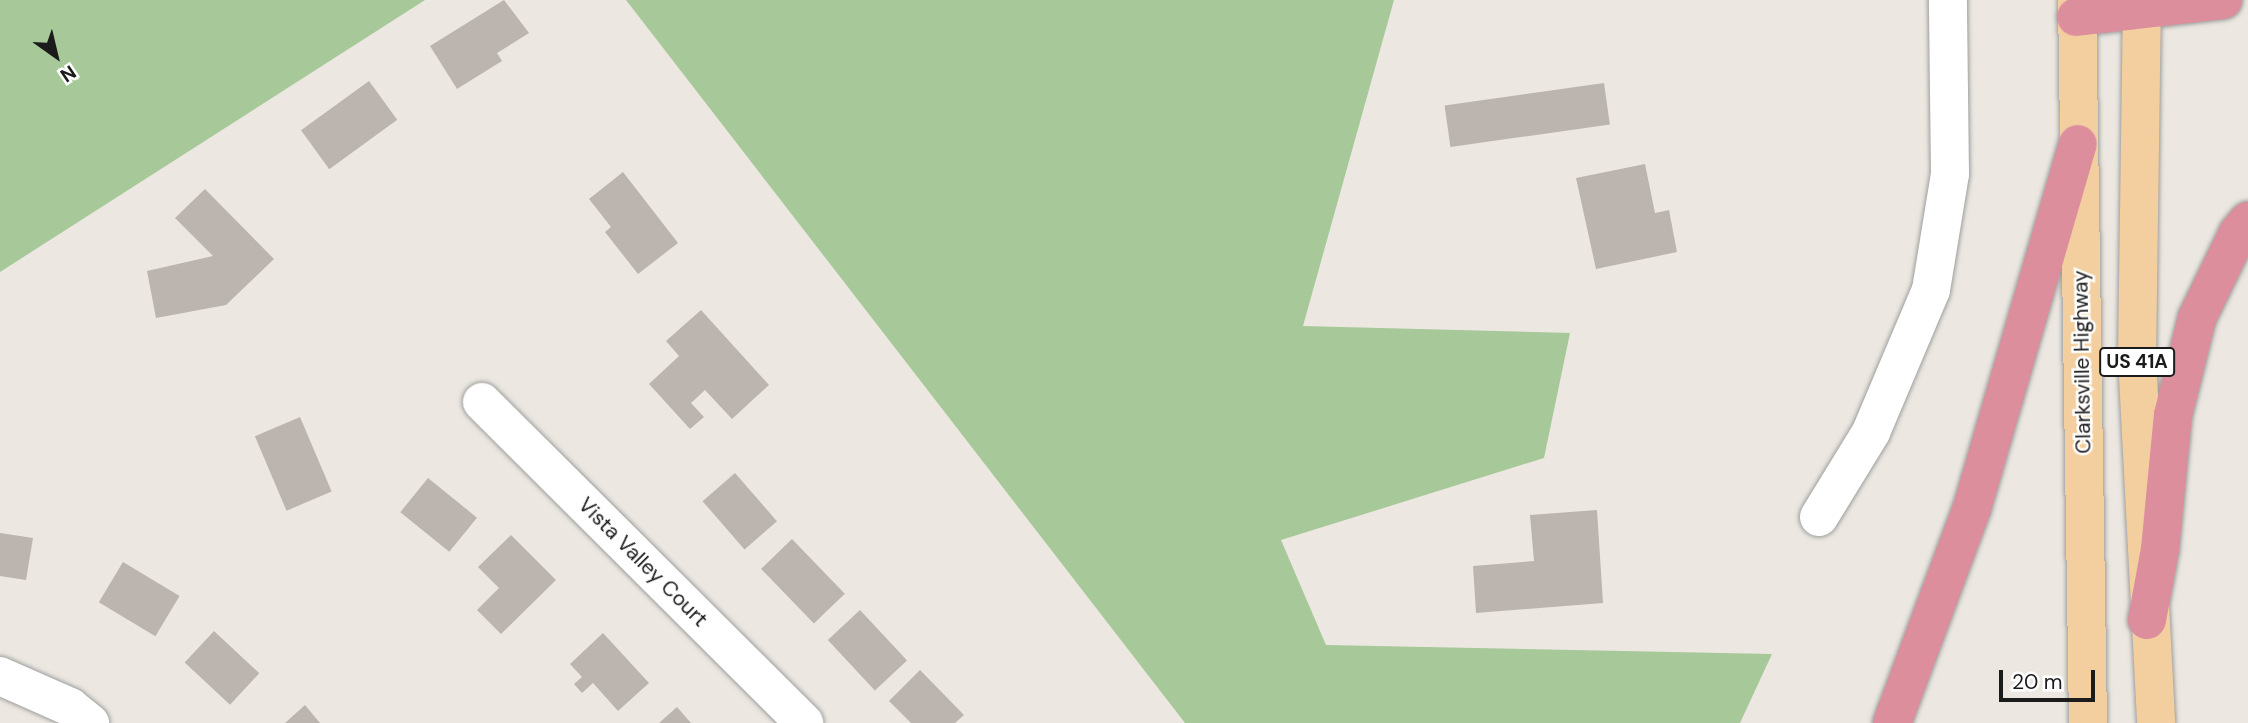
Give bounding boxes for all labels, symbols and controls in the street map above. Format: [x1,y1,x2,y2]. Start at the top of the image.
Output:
north arrow [21,21,91,91]
text: N [55,60,81,88]
street label: Clarksville Highway [2068,270,2096,454]
road number: US 41A [2098,346,2176,378]
street label: Vista Valley Court [573,492,713,632]
scale bar [2003,656,2099,700]
text: 20 m [2012,668,2063,696]

